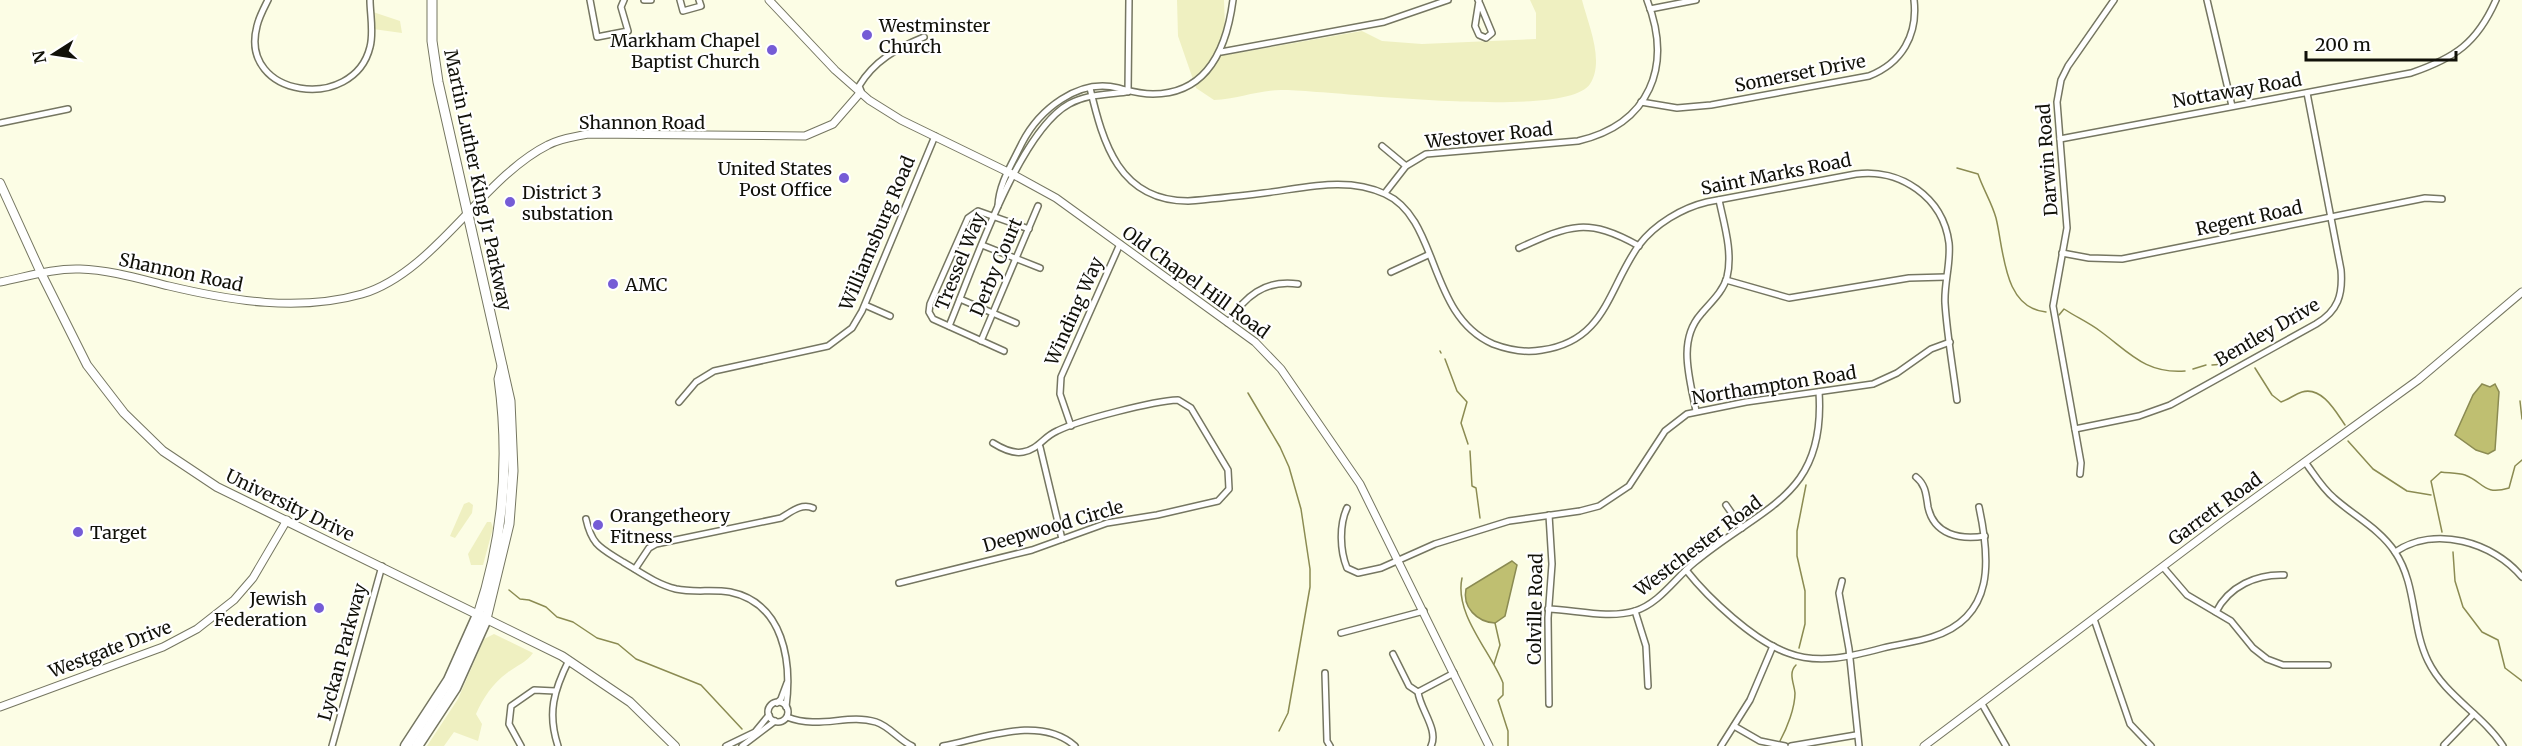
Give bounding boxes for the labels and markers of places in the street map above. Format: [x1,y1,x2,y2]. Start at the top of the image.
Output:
place label: Westminster Church [878,14,990,58]
marker: Westminster Church [860,28,874,42]
place label: Markham Chapel Baptist Church [610,29,760,73]
marker: Markham Chapel Baptist Church [765,43,779,57]
place label: United States Post Office [718,157,832,201]
marker: United States Post Office [837,171,851,185]
place label: District 3 substation [522,181,613,225]
marker: District 3 substation [503,195,517,209]
place label: AMC [624,273,668,296]
marker: AMC [606,277,620,291]
place label: Orangetheory Fitness [610,504,731,548]
marker: Orangetheory Fitness [591,518,605,532]
place label: Target [90,521,147,544]
marker: Target [71,525,85,539]
place label: Jewish Federation [214,587,307,631]
marker: Jewish Federation [312,601,326,615]

